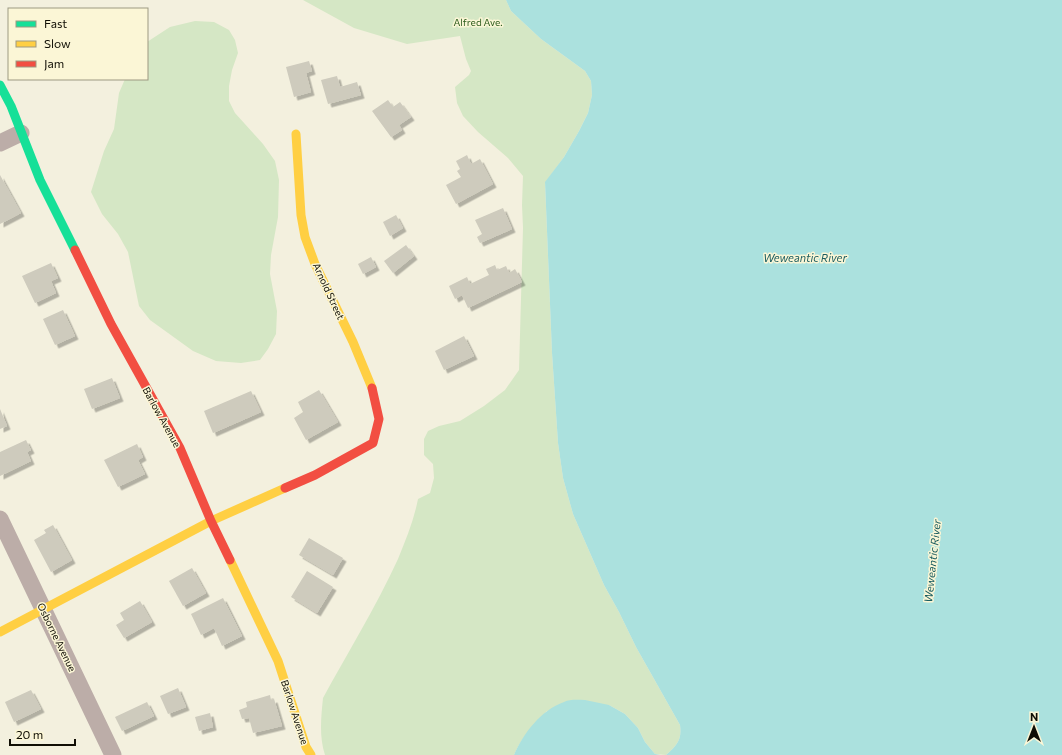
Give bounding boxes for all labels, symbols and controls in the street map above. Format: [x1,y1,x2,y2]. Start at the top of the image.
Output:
legend [8,8,148,80]
text: Fast [44,16,67,30]
park label: Alfred Ave. [453,16,503,28]
text: Slow [44,36,71,50]
text: Jam [44,56,64,71]
water label: Weweantic River [763,251,847,264]
street label: Arnold Street [311,261,347,321]
street label: Barlow Avenue [140,385,184,449]
water label: Weweantic River [921,518,943,603]
street label: Osborne Avenue [35,601,79,673]
street label: Barlow Avenue [279,678,311,746]
north arrow [1014,707,1054,747]
text: N [1030,710,1038,723]
scale bar [10,721,75,747]
text: 20 m [16,727,43,741]

